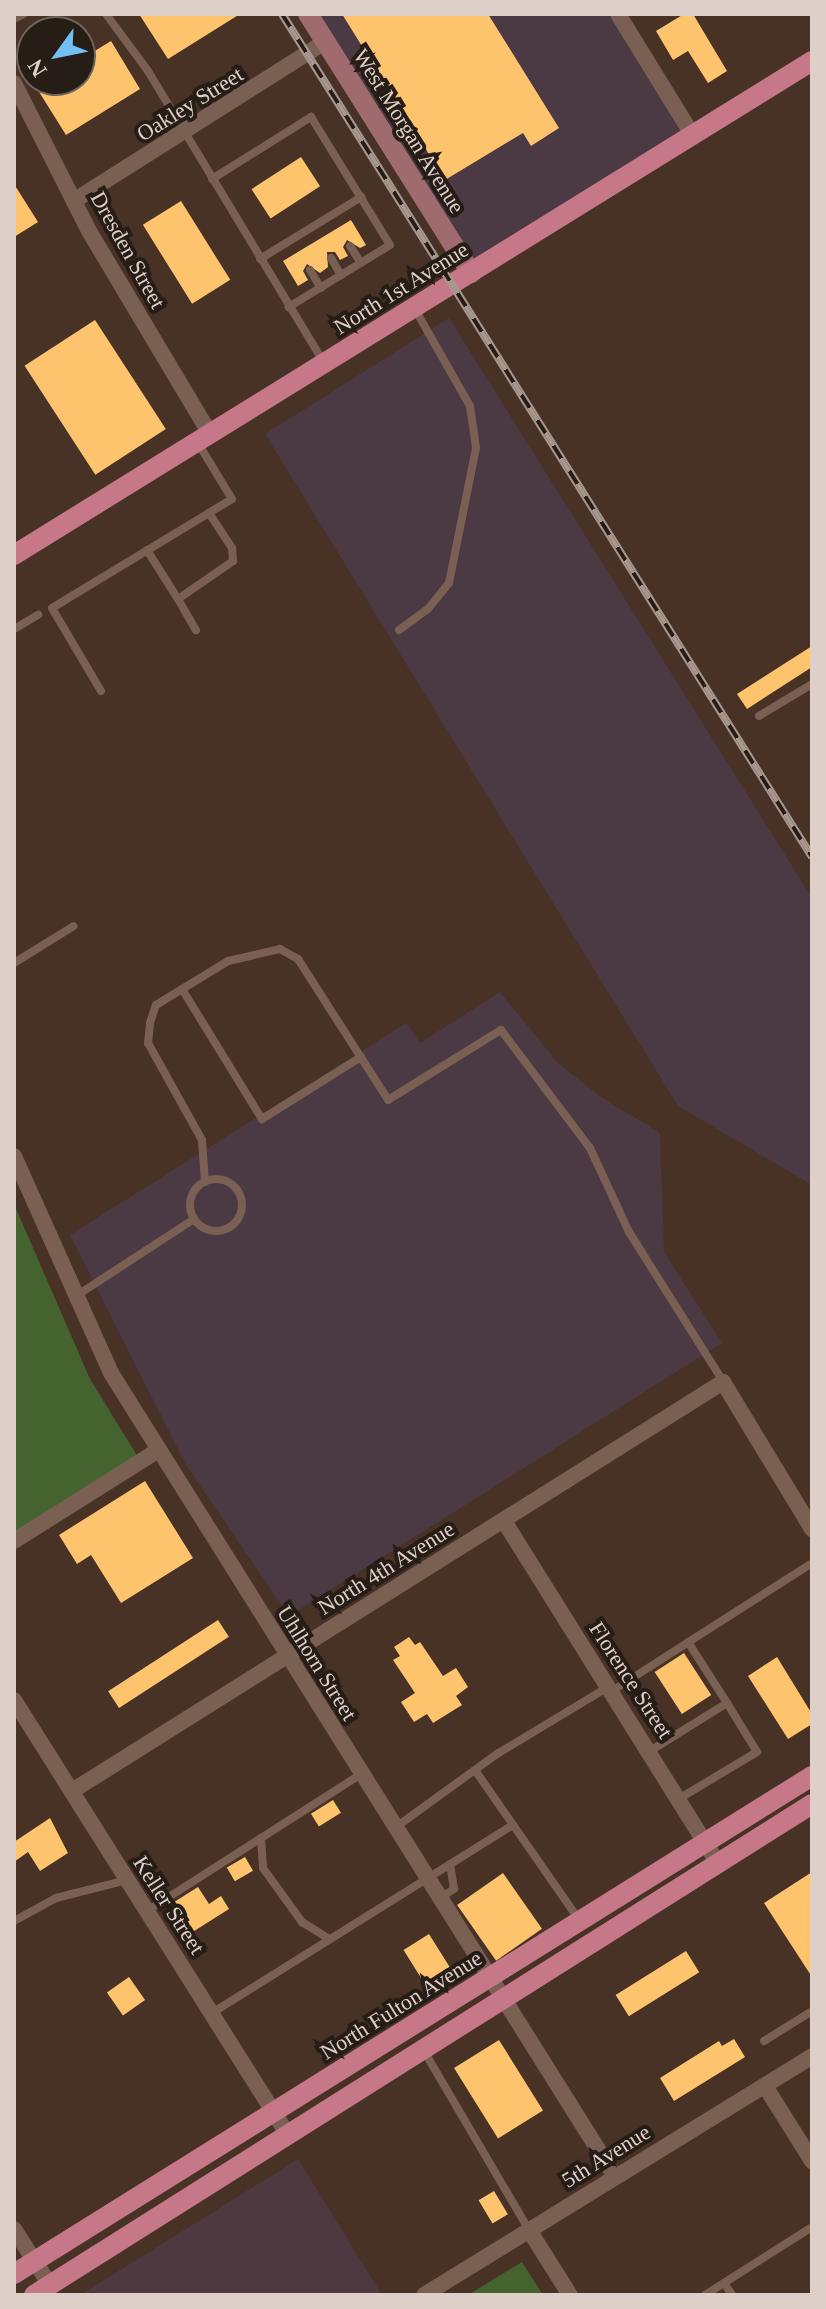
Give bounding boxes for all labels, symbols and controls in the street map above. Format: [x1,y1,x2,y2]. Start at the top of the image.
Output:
north arrow [16,16,96,96]
street label: West Morgan Avenue [347,43,471,219]
text: N [22,55,52,82]
street label: Oakley Street [132,61,248,147]
street label: Dresden Street [85,187,171,313]
street label: North 1st Avenue [328,236,474,340]
street label: North 4th Avenue [312,1515,460,1621]
street label: Uhlhorn Street [271,1601,363,1725]
street label: Florence Street [583,1617,679,1743]
street label: Keller Street [127,1851,211,1959]
street label: North Fulton Avenue [315,1944,487,2066]
street label: 5th Avenue [556,2118,656,2194]

